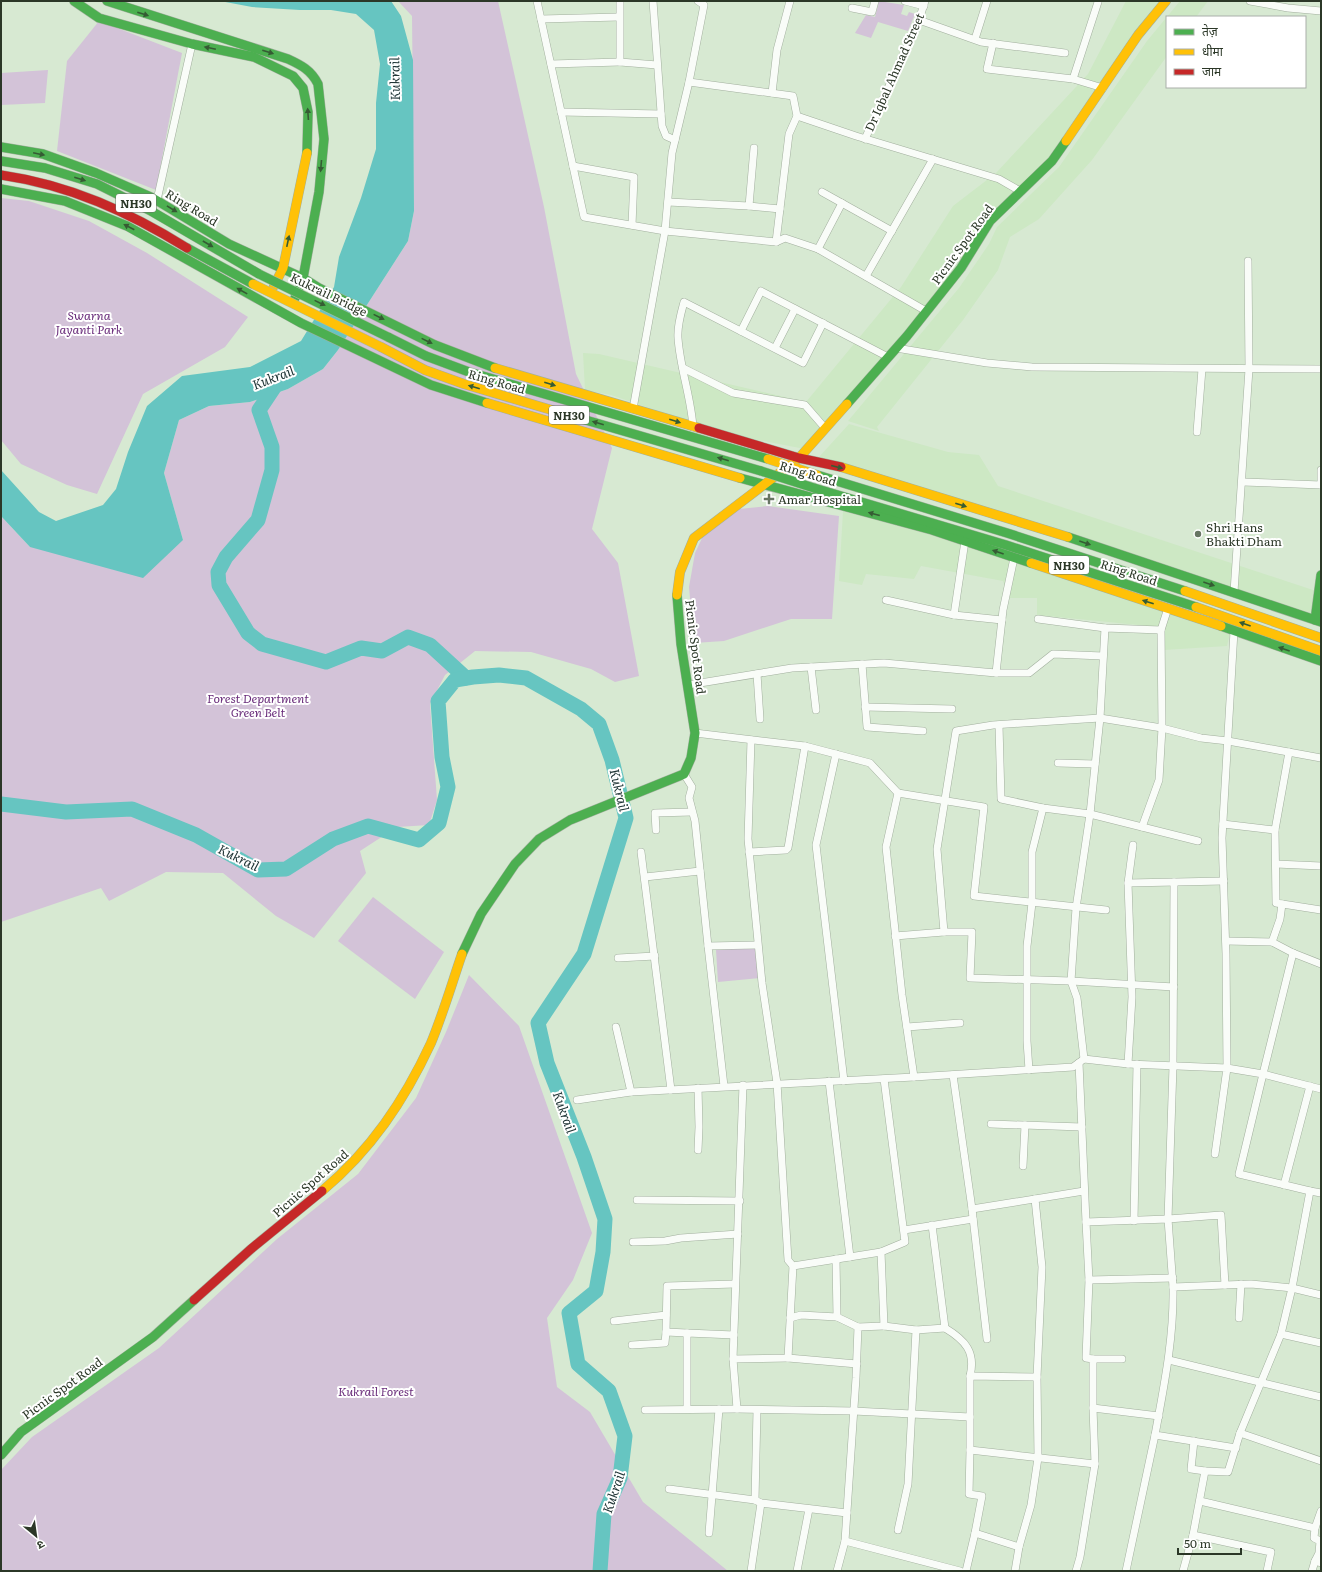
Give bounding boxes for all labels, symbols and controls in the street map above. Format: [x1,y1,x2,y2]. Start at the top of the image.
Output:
street label: Dr Iqbal Ahmad Street [860,10,928,134]
one-way arrow [138,11,150,17]
legend [1166,16,1306,88]
text: तेज़ [1202,22,1219,40]
text: धीमा [1202,42,1224,60]
one-way arrow [204,44,216,50]
one-way arrow [262,49,274,55]
water label: Kukrail [384,57,404,101]
text: जाम [1202,62,1222,80]
one-way arrow [304,107,311,120]
one-way arrow [33,151,46,157]
one-way arrow [318,160,325,172]
one-way arrow [74,176,86,182]
street label: Ring Road [162,184,222,230]
road number: NH30 [116,194,156,212]
street label: Picnic Spot Road [927,200,998,288]
one-way arrow [166,206,178,213]
one-way arrow [123,224,135,231]
one-way arrow [286,235,292,248]
one-way arrow [202,240,214,247]
street label: Kukrail Bridge [288,268,370,320]
one-way arrow [236,288,248,294]
one-way arrow [314,300,325,306]
park label: Swarna Jayanti Park [56,306,123,338]
one-way arrow [374,314,385,320]
one-way arrow [422,338,433,344]
water label: Kukrail [249,360,297,394]
street label: Ring Road [466,364,528,398]
one-way arrow [544,381,556,387]
one-way arrow [467,384,479,390]
road number: NH30 [549,406,589,424]
one-way arrow [669,418,681,424]
one-way arrow [592,420,604,426]
one-way arrow [717,456,730,462]
street label: Ring Road [777,456,839,490]
one-way arrow [831,464,843,470]
place label: Amar Hospital [778,490,861,508]
marker: Amar Hospital [763,493,775,505]
one-way arrow [956,502,968,508]
one-way arrow [868,511,880,517]
place label: Shri Hans Bhakti Dham [1206,518,1282,550]
marker: Shri Hans Bhakti Dham [1193,529,1203,539]
one-way arrow [1080,541,1092,547]
one-way arrow [992,549,1004,555]
street label: Ring Road [1098,554,1160,590]
road number: NH30 [1049,556,1089,574]
one-way arrow [1203,581,1215,587]
street label: Picnic Spot Road [681,599,711,696]
one-way arrow [1142,599,1154,605]
one-way arrow [1238,620,1250,626]
one-way arrow [1278,645,1290,651]
park label: Forest Department Green Belt [207,689,309,721]
water label: Kukrail [606,767,635,814]
water label: Kukrail [215,839,263,875]
water label: Kukrail [549,1088,581,1136]
street label: Picnic Spot Road [268,1145,352,1221]
street label: Picnic Spot Road [18,1352,106,1423]
park label: Kukrail Forest [338,1382,414,1400]
water label: Kukrail [597,1468,629,1516]
north arrow [16,1516,56,1556]
scale bar [1178,1530,1241,1556]
text: 50 m [1184,1534,1211,1552]
text: उ [34,1537,48,1554]

